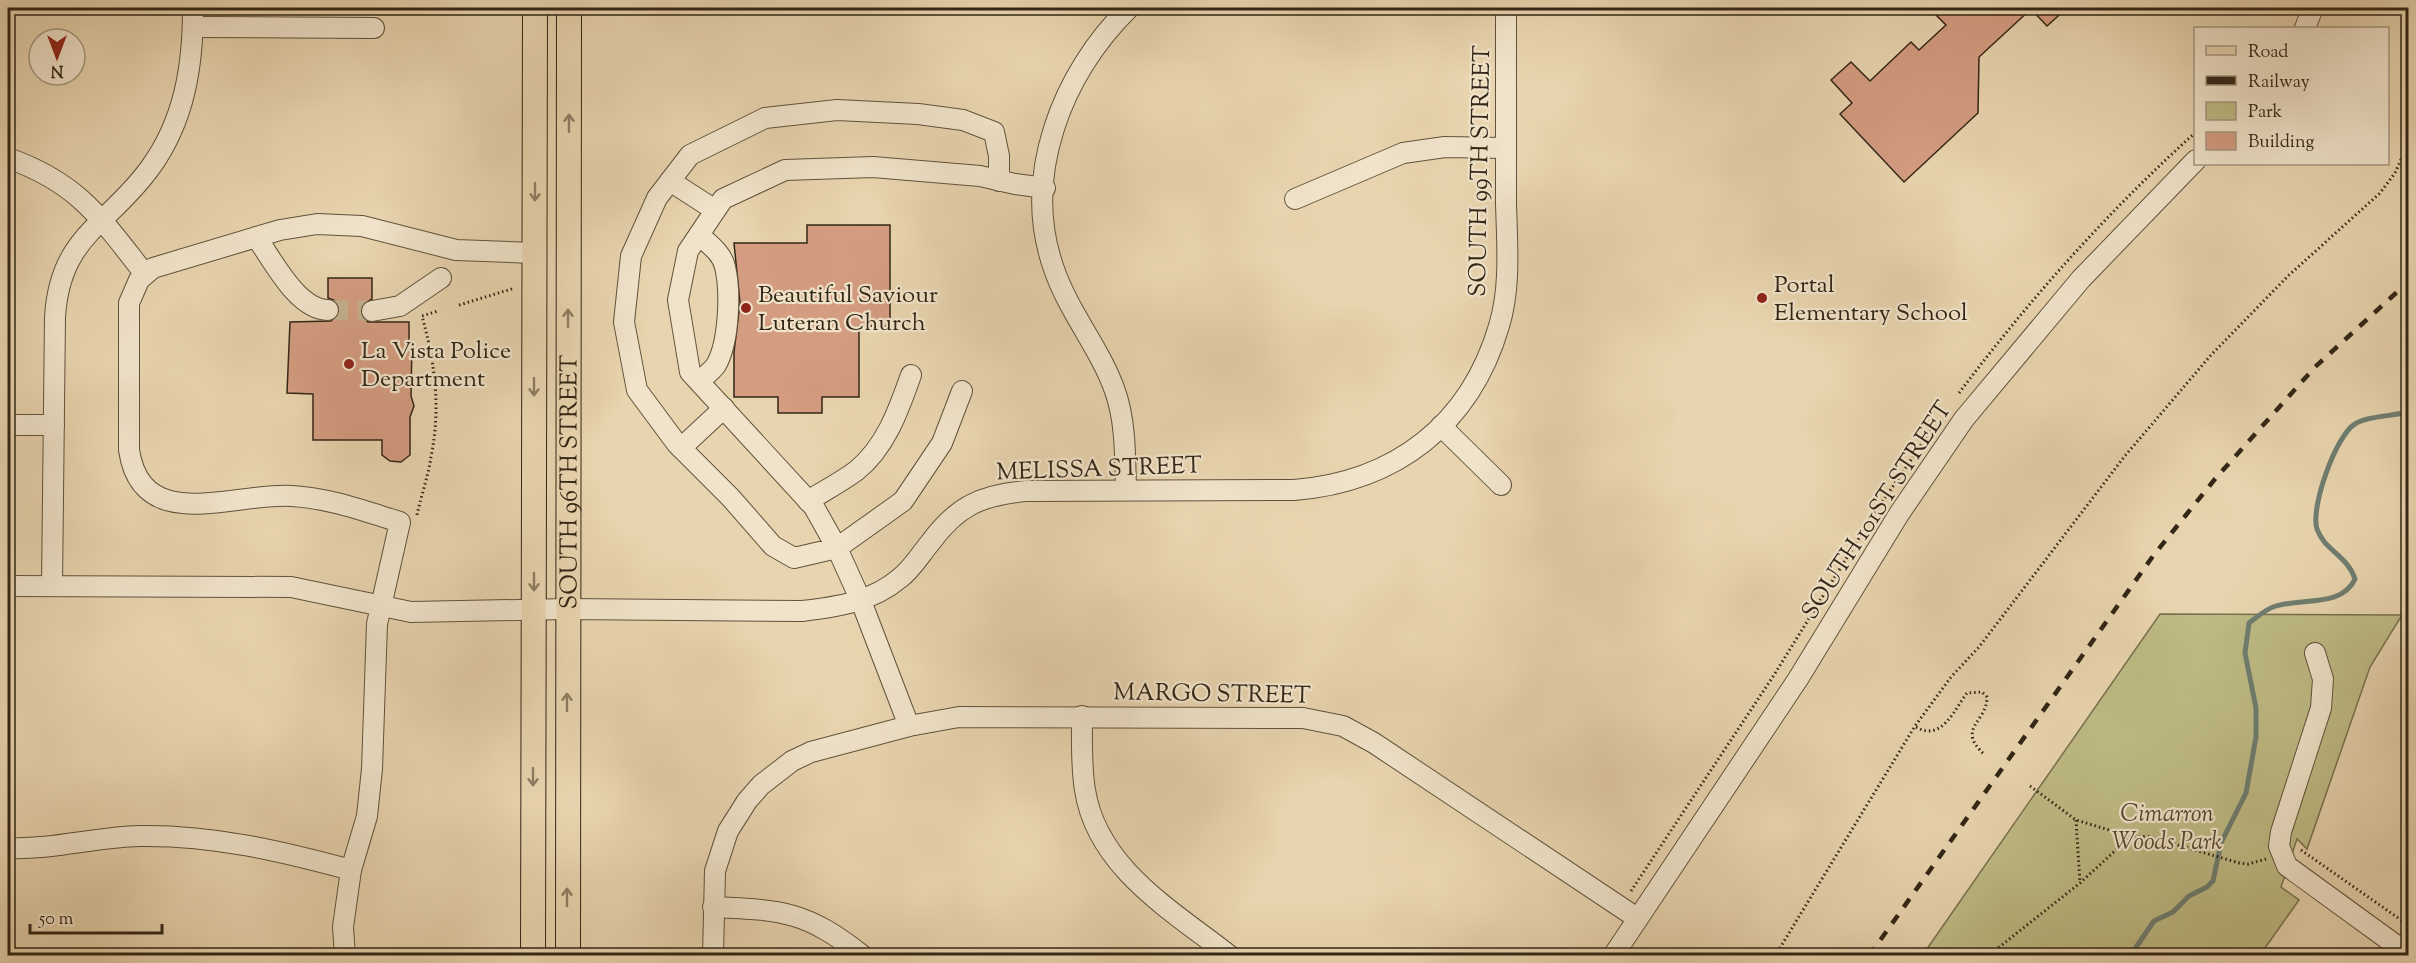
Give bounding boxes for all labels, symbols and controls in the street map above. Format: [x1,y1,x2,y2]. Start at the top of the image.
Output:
north arrow [27,27,87,87]
legend [2194,27,2389,165]
text: Road [2248,40,2288,66]
street label: SOUTH 99TH STREET [1462,45,1500,297]
text: N [50,58,63,81]
text: Railway [2248,70,2310,96]
text: Park [2248,100,2283,126]
one-way arrow [563,114,575,134]
text: Building [2248,130,2314,156]
one-way arrow [529,181,541,201]
place label: Portal Elementary School [1774,269,1968,331]
place label: Beautiful Saviour Luteran Church [758,279,938,341]
marker: Portal Elementary School [1755,291,1769,305]
marker: Beautiful Saviour Luteran Church [739,301,753,315]
one-way arrow [562,309,574,329]
place label: La Vista Police Department [361,335,511,397]
street label: SOUTH 96TH STREET [553,355,588,609]
marker: La Vista Police Department [342,357,356,371]
one-way arrow [528,376,540,396]
street label: SOUTH 101ST STREET [1794,395,1961,627]
street label: MELISSA STREET [996,449,1203,491]
one-way arrow [528,571,540,591]
street label: MARGO STREET [1113,676,1311,714]
one-way arrow [561,693,573,713]
one-way arrow [527,766,539,786]
park label: Cimarron Woods Park [2112,798,2222,860]
one-way arrow [561,888,573,908]
scale bar [30,897,162,935]
text: 50 m [38,907,74,933]

